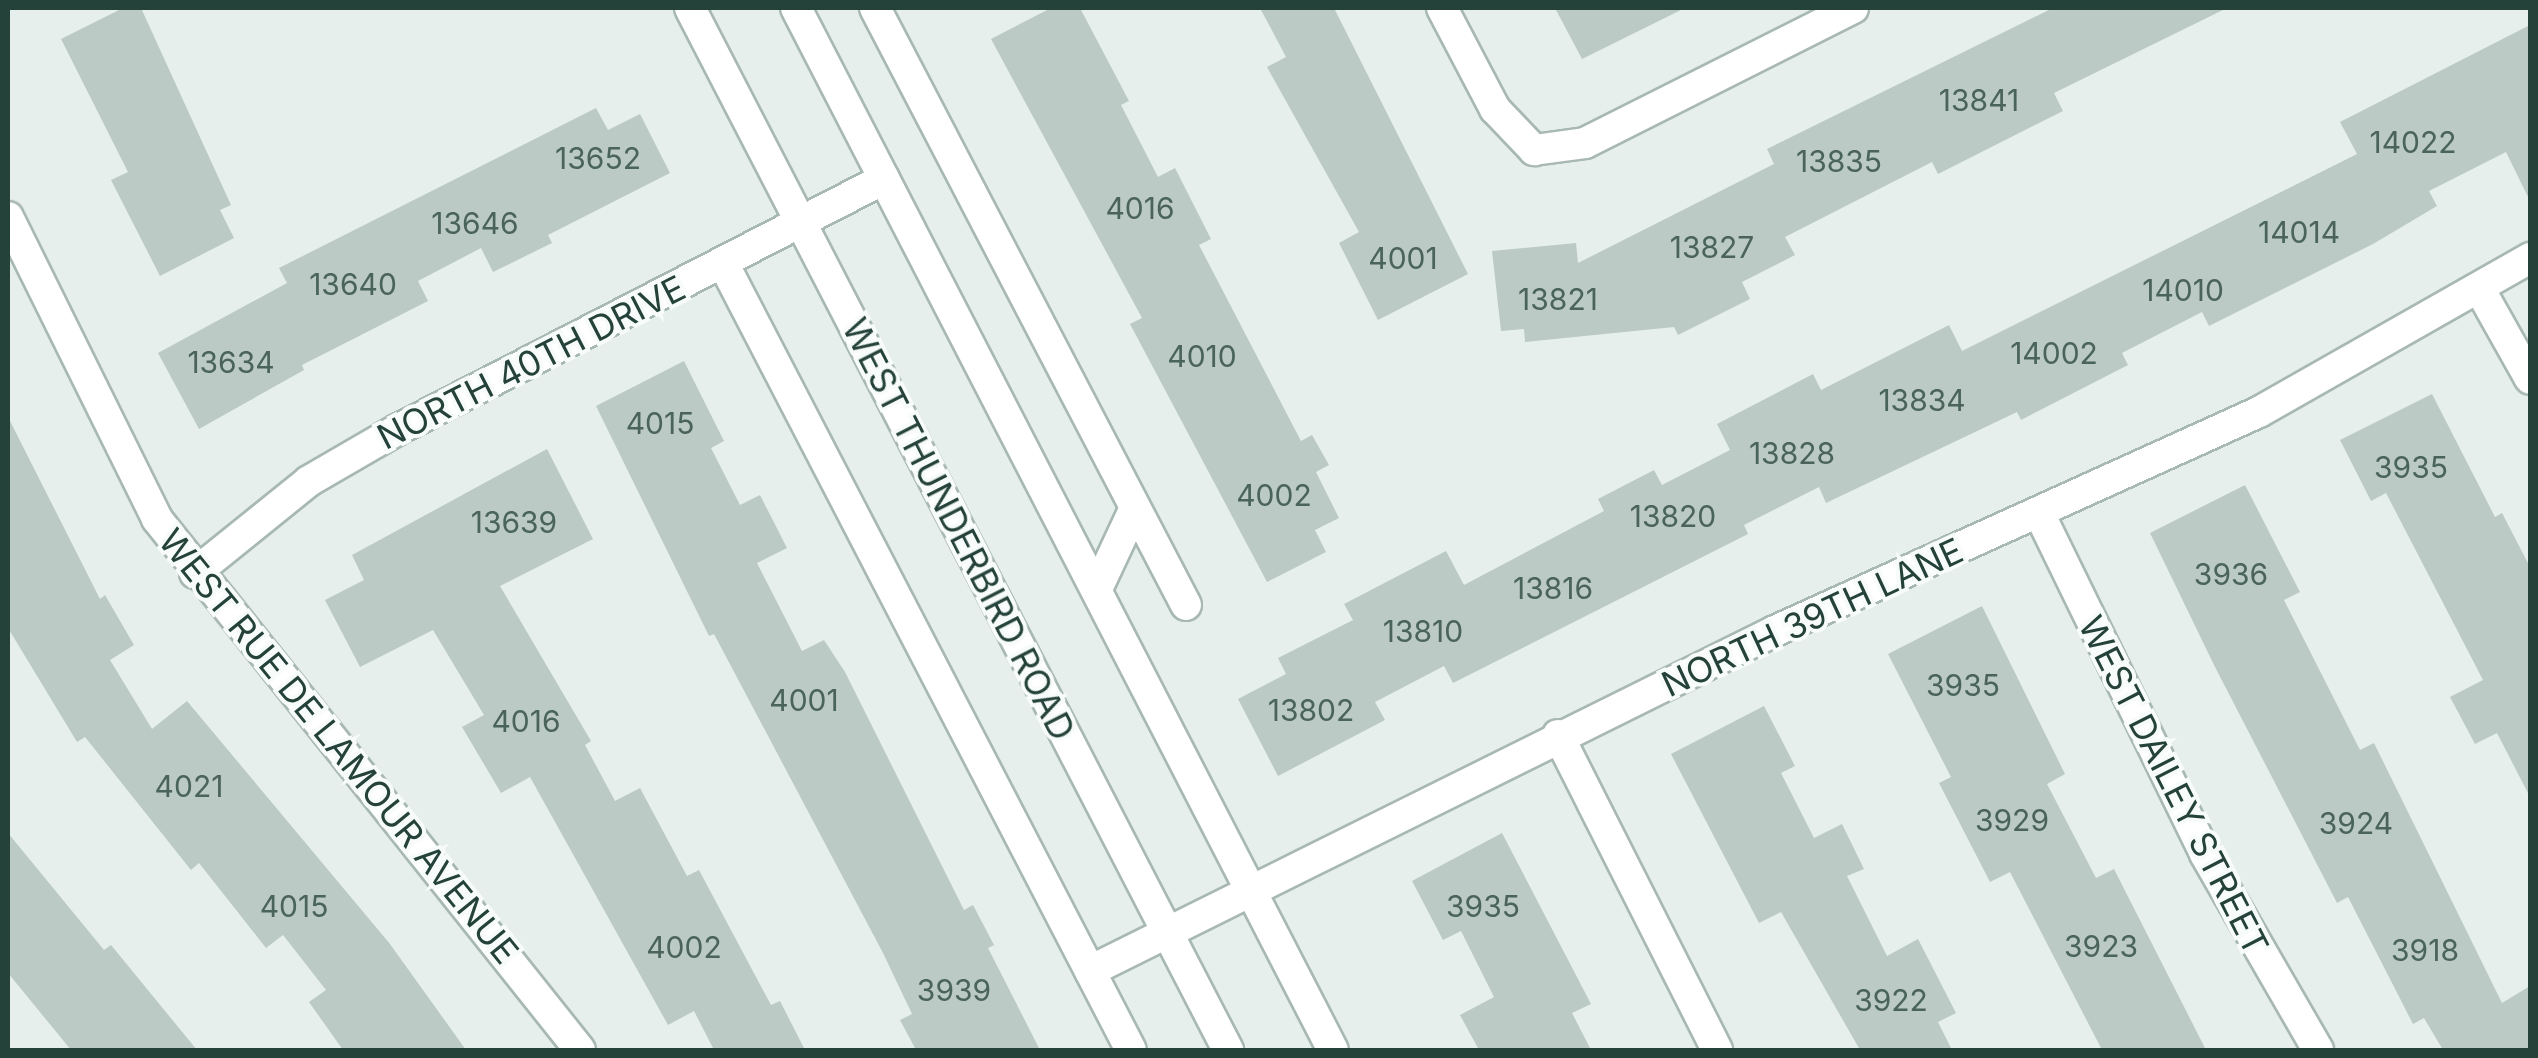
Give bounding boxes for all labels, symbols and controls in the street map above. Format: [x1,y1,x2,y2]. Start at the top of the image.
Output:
house number: 13841 [1939,82,2019,118]
house number: 14022 [2369,124,2457,160]
house number: 13652 [555,140,641,176]
house number: 13835 [1796,143,1882,179]
house number: 4016 [1105,190,1175,226]
house number: 13646 [431,205,519,241]
house number: 14014 [2258,214,2340,250]
house number: 13827 [1670,229,1754,265]
house number: 4001 [1368,240,1438,276]
house number: 13640 [309,266,397,302]
street label: NORTH 40TH DRIVE [370,266,692,458]
house number: 14010 [2142,272,2224,308]
house number: 13821 [1518,281,1598,317]
street label: WEST THUNDERBIRD ROAD [834,311,1084,747]
house number: 14002 [2010,335,2098,371]
house number: 4010 [1167,338,1237,374]
house number: 13634 [187,344,275,380]
house number: 13834 [1878,382,1966,418]
house number: 4015 [626,405,694,441]
house number: 13828 [1749,435,1835,471]
house number: 3935 [2374,449,2448,485]
house number: 4002 [1236,477,1312,513]
house number: 13820 [1630,498,1716,534]
house number: 13639 [471,504,557,540]
street label: WEST RUE DE LAMOUR AVENUE [151,520,527,972]
street label: NORTH 39TH LANE [1655,529,1969,705]
house number: 3936 [2194,556,2268,592]
house number: 13816 [1513,570,1593,606]
street label: WEST DAILEY STREET [2070,609,2278,961]
house number: 13810 [1383,613,1463,649]
house number: 3935 [1926,667,2000,703]
house number: 4001 [769,682,839,718]
house number: 13802 [1268,692,1354,728]
house number: 4016 [491,703,561,739]
house number: 4021 [155,768,223,804]
house number: 3929 [1975,802,2049,838]
house number: 3924 [2319,805,2393,841]
house number: 4015 [260,888,328,924]
house number: 3935 [1446,888,1520,924]
house number: 3923 [2064,928,2138,964]
house number: 4002 [646,929,722,965]
house number: 3918 [2391,932,2459,968]
house number: 3939 [917,972,991,1008]
house number: 3922 [1854,982,1928,1018]

